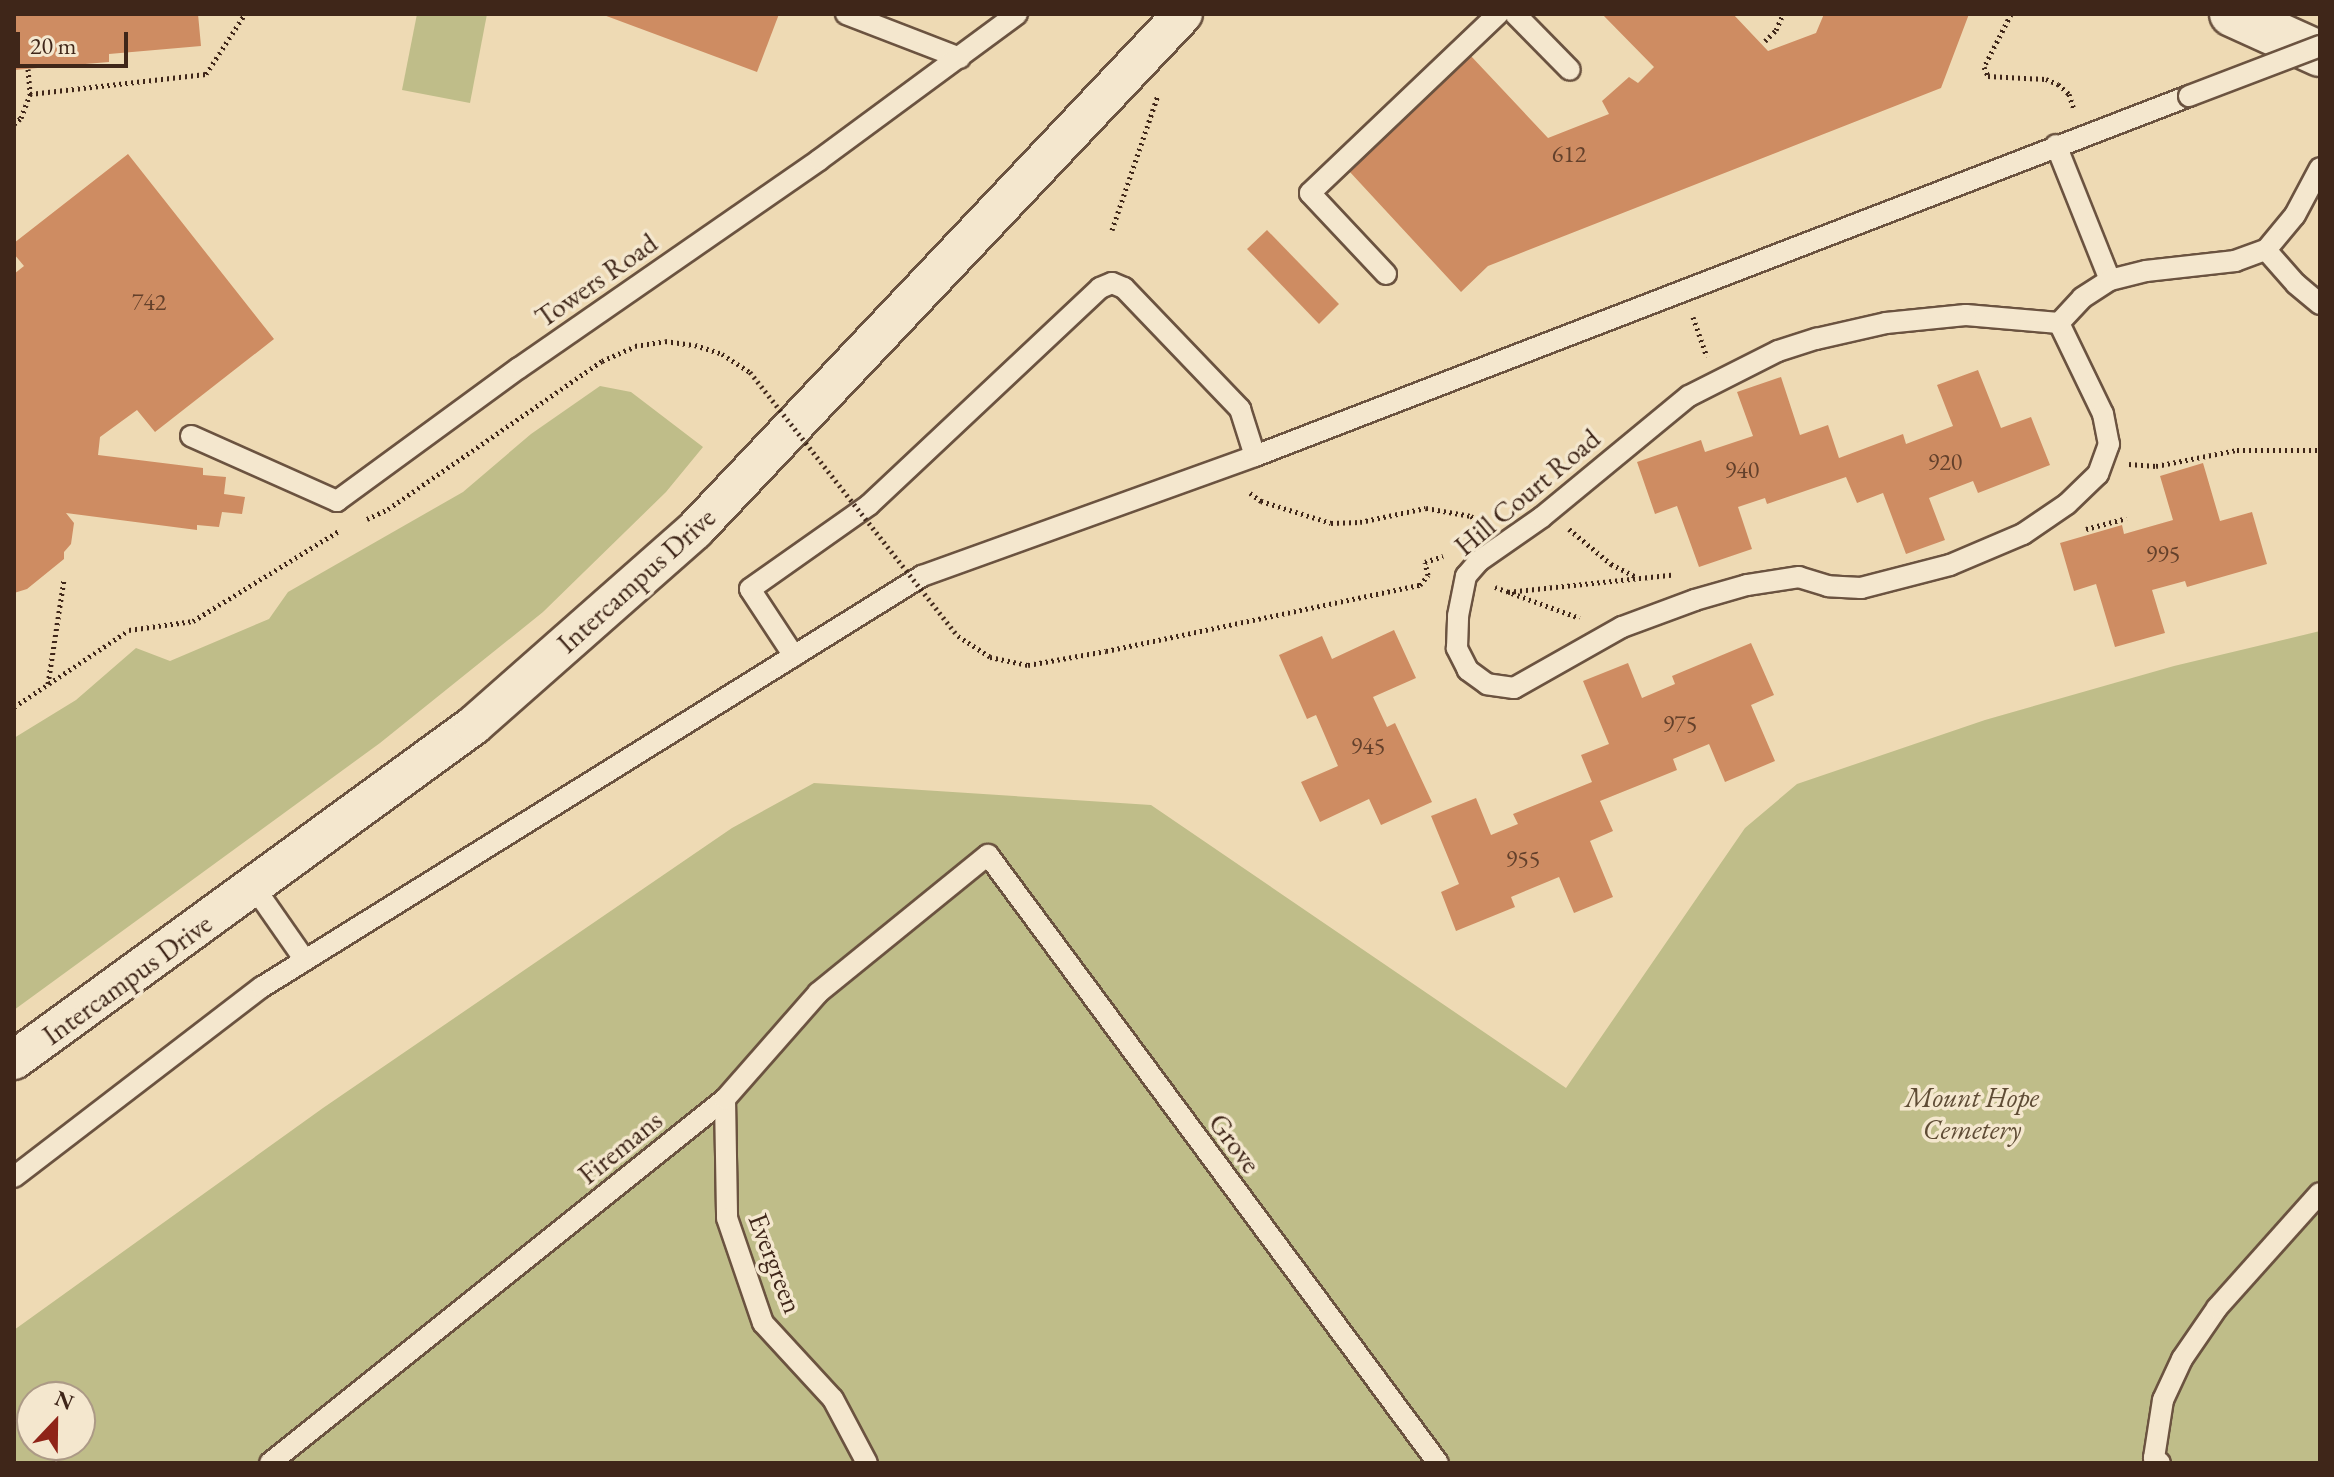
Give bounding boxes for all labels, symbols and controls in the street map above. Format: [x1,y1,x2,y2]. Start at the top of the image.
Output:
scale bar [20,16,132,66]
text: 20 m [30,30,77,61]
house number: 612 [1552,140,1586,168]
street label: Towers Road [529,226,663,334]
house number: 742 [132,288,166,316]
street label: Hill Court Road [1447,421,1607,563]
house number: 920 [1928,448,1962,476]
house number: 940 [1725,456,1759,484]
street label: Intercampus Drive [550,500,722,660]
house number: 995 [2146,540,2180,568]
house number: 975 [1663,710,1697,738]
house number: 945 [1351,732,1385,760]
house number: 955 [1506,845,1540,873]
street label: Intercampus Drive [36,906,218,1052]
park label: Mount Hope Cemetery [1905,1080,2039,1146]
street label: Firemans [571,1103,669,1191]
street label: Grove [1202,1107,1268,1179]
street label: Evergreen [742,1208,810,1318]
north arrow [16,1381,96,1461]
text: N [51,1383,78,1417]

